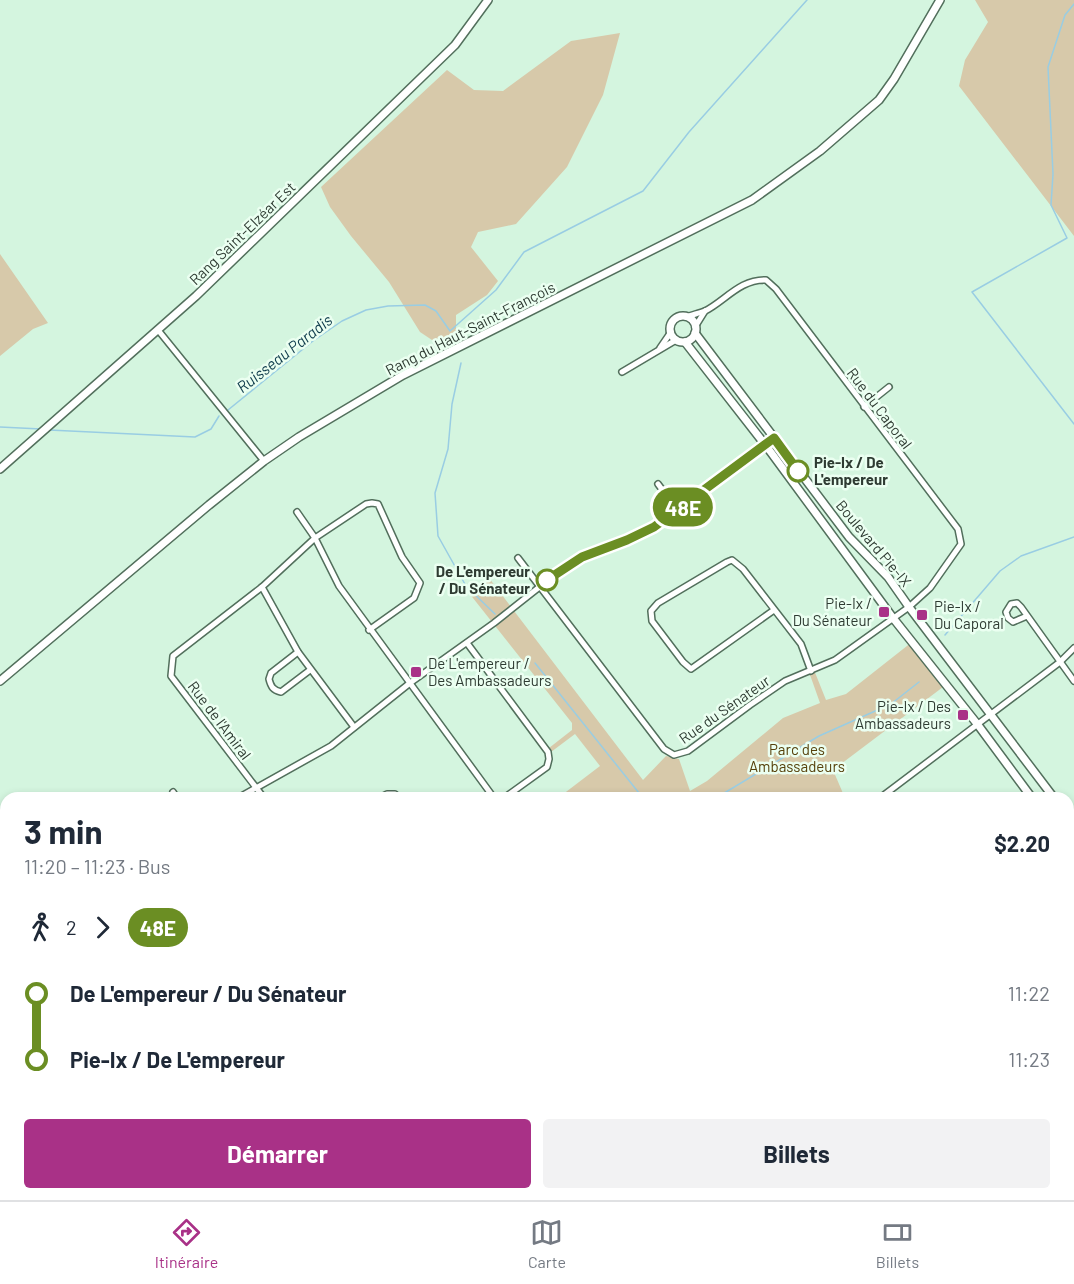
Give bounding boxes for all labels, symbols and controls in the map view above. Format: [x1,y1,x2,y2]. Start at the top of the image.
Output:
street label: Rang Saint-Elzéar Est [185,178,299,288]
street label: Rang du Haut-Saint-François [382,277,558,379]
water label: Ruisseau Paradis [232,309,336,396]
street label: Rue du Caporal [844,364,916,452]
place label: Pie-Ix / De L'empereur [814,453,888,488]
marker: Pie-Ix / De L'empereur [787,460,809,482]
line badge: 48E [648,488,718,526]
text: 48E [665,495,701,520]
street label: Boulevard Pie-IX [833,496,916,590]
place label: De L'empereur / Du Sénateur [436,562,530,597]
marker: De L'empereur / Du Sénateur [536,569,558,591]
place label: Pie-Ix / Du Sénateur [793,594,873,629]
place label: Pie-Ix / Du Caporal [934,597,1004,632]
marker: Pie-Ix / Du Sénateur [877,605,891,619]
marker: Pie-Ix / Du Caporal [915,608,929,622]
place label: De L'empereur / Des Ambassadeurs [428,654,551,689]
marker: De L'empereur / Des Ambassadeurs [409,665,423,679]
street label: Rue du Sénateur [675,671,773,747]
street label: Rue de l'Amiral [185,677,255,763]
place label: Pie-Ix / Des Ambassadeurs [855,697,951,732]
marker: Pie-Ix / Des Ambassadeurs [956,708,970,722]
park label: Parc des Ambassadeurs [749,740,845,775]
text: 3 min [24,811,102,851]
text: $2.20 [994,830,1050,856]
text: 11:20 – 11:23 · Bus [24,854,170,878]
icon: walk [24,911,57,944]
icon: forward [86,911,119,944]
text: 2 [66,915,77,939]
text: 48E [140,915,176,940]
text: De L'empereur / Du Sénateur [70,980,347,1006]
text: 11:22 [1008,981,1050,1005]
text: Pie-Ix / De L'empereur [70,1046,285,1072]
text: 11:23 [1008,1047,1050,1071]
button: Démarrer [24,1119,531,1188]
button: Billets [543,1119,1050,1188]
tab: Itinéraire [155,1216,218,1271]
tab: Carte [528,1216,566,1271]
tab: Billets [876,1216,919,1271]

